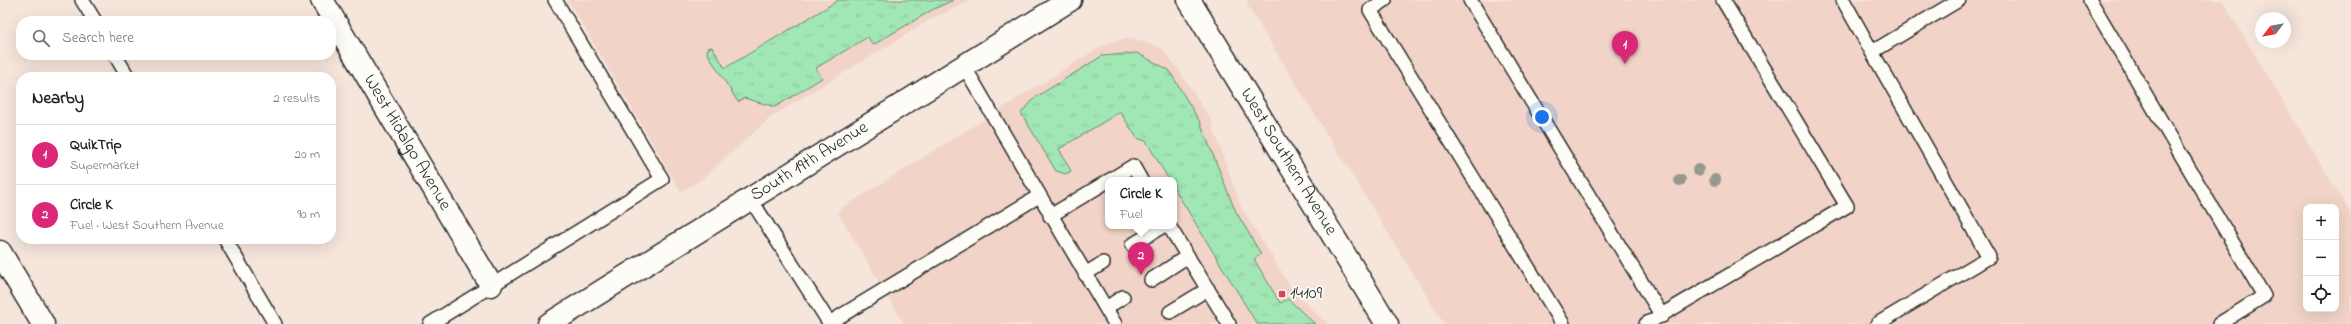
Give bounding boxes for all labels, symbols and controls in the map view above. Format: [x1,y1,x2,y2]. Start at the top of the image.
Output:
north arrow [2255,12,2291,48]
search box [16,16,336,60]
icon: search [30,27,52,49]
text: Search here [62,27,134,49]
pin: 1 [1612,31,1638,64]
street label: West Hidalgo Avenue [356,70,458,217]
street label: West Southern Avenue [1233,83,1344,242]
text: Nearby [32,86,84,111]
text: 2 results [273,89,320,108]
your location [1532,107,1552,127]
street label: South 19th Avenue [746,115,874,208]
text: QuikTrip [70,134,122,156]
text: 1 [43,145,47,164]
text: 20 m [295,145,320,164]
text: Supermarket [70,156,140,175]
popup [1105,177,1177,229]
text: Circle K [1120,183,1162,205]
text: Circle K [70,194,113,216]
map controls [2303,204,2339,312]
button: + [2303,204,2339,240]
text: 2 [42,205,48,224]
text: 90 m [297,205,320,224]
text: Fuel [1120,205,1143,224]
text: Fuel · West Southern Avenue [70,216,224,235]
button: − [2303,240,2339,276]
pin: 2 [1128,242,1154,275]
button: locate [2303,276,2339,312]
place label: 14109 [1290,281,1323,307]
marker: 14109 [1277,289,1287,299]

